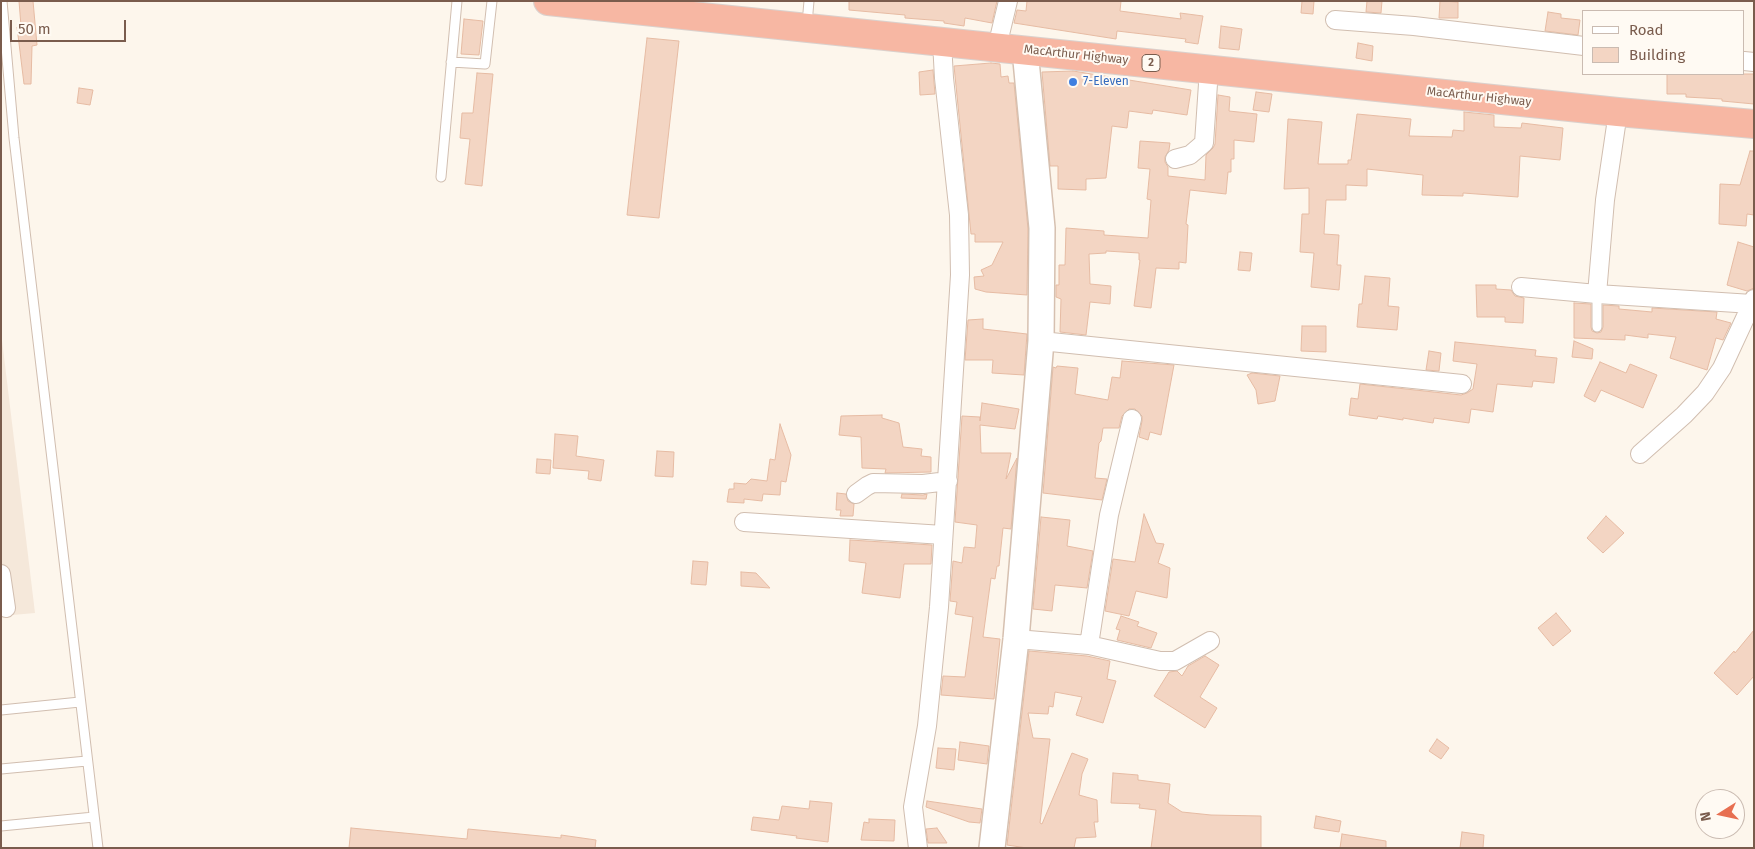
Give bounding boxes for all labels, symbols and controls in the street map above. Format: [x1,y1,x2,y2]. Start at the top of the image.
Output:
scale bar [12,10,129,42]
legend [1582,10,1745,75]
text: 50 m [18,20,51,38]
text: Road [1629,21,1664,39]
street label: MacArthur Highway [1023,42,1129,68]
text: Building [1629,46,1685,64]
road number: 2 [1142,54,1160,72]
place label: 7-Eleven [1083,75,1129,89]
marker: 7-Eleven [1067,76,1079,88]
street label: MacArthur Highway [1426,84,1532,110]
north arrow [1695,789,1745,839]
text: N [1697,810,1715,823]

